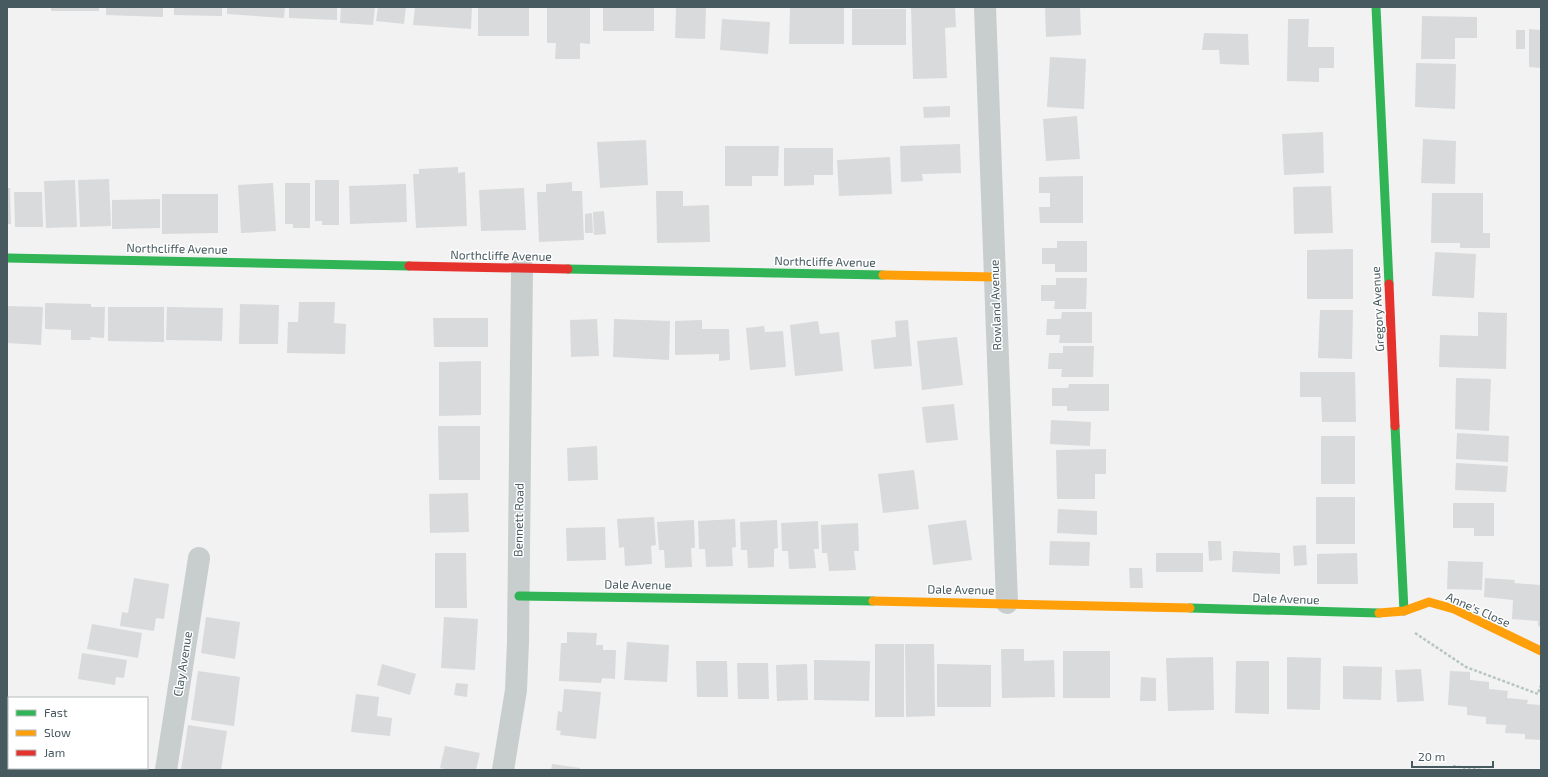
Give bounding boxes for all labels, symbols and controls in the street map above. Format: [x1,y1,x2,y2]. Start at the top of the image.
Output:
street label: Northcliffe Avenue [126,240,228,256]
street label: Northcliffe Avenue [450,247,552,263]
street label: Northcliffe Avenue [774,253,876,269]
street label: Rowland Avenue [986,260,1004,351]
street label: Gregory Avenue [1368,266,1386,352]
street label: Bennett Road [510,483,526,557]
street label: Dale Avenue [604,576,672,592]
street label: Dale Avenue [927,581,995,597]
street label: Anne's Close [1444,589,1513,629]
street label: Dale Avenue [1252,590,1320,606]
street label: Clay Avenue [170,630,194,697]
legend [8,697,148,769]
text: Fast [44,705,68,719]
text: Slow [44,725,71,739]
scale bar [1412,743,1493,769]
text: Jam [44,745,65,759]
text: 20 m [1418,749,1445,763]

